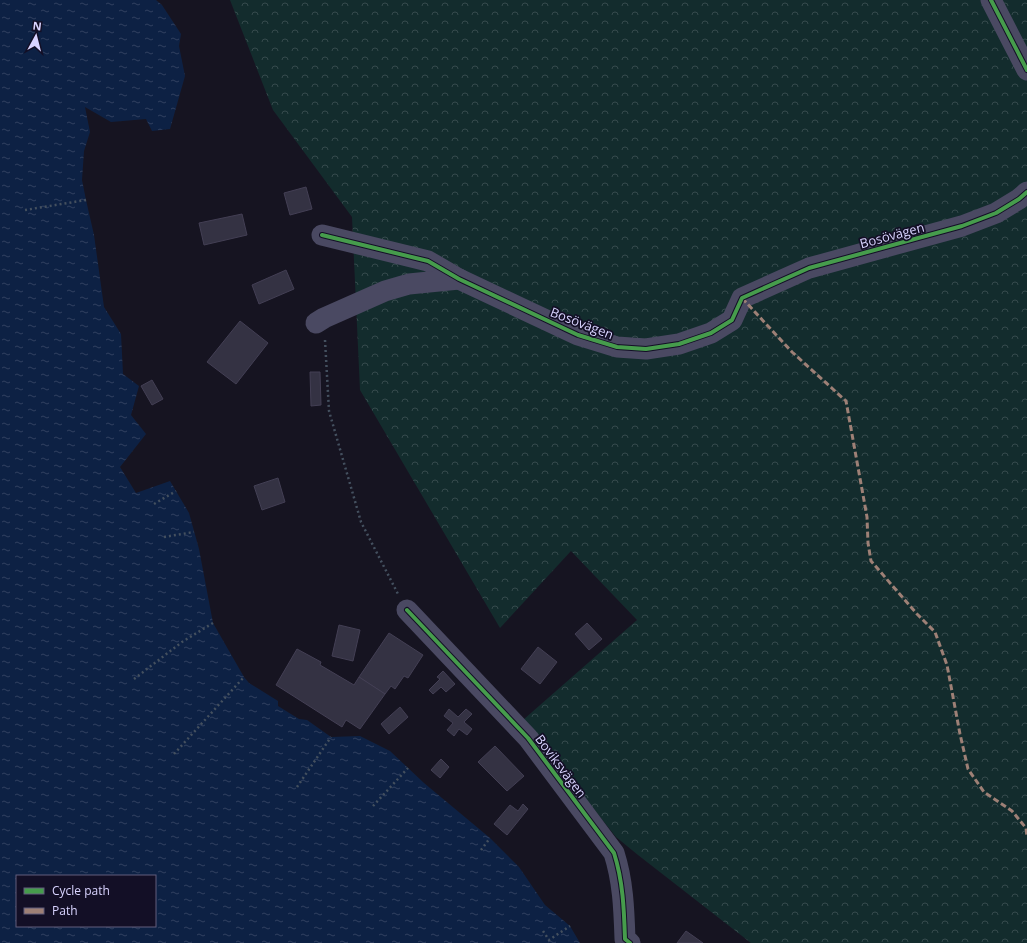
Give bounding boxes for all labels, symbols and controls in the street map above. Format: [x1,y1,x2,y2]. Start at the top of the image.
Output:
north arrow [16,16,56,56]
text: N [32,18,43,34]
street label: Bosövägen [858,218,926,252]
street label: Bosövägen [548,303,616,343]
street label: Boviksvägen [531,731,591,801]
legend [16,875,156,927]
text: Cycle path [52,882,110,899]
text: Path [52,902,78,919]

